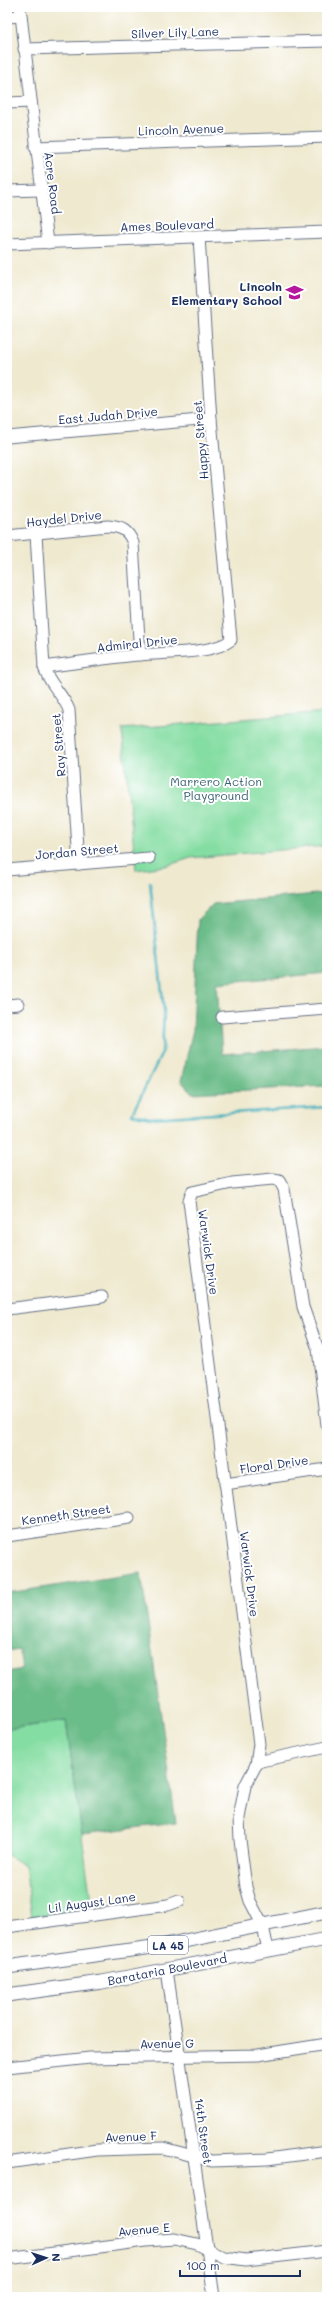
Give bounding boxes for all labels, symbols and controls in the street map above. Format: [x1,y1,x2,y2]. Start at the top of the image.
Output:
street label: Silver Lily Lane [131,22,219,42]
street label: Lincoln Avenue [138,120,224,138]
street label: Acre Road [41,151,65,215]
street label: Ames Boulevard [120,215,215,235]
place label: Lincoln Elementary School [171,278,282,308]
school or university icon: Lincoln Elementary School [285,283,305,303]
street label: Happy Street [189,400,211,480]
street label: East Judah Drive [58,403,158,427]
street label: Haydel Drive [25,506,103,530]
street label: Admiral Drive [96,631,178,655]
street label: Ray Street [47,713,69,777]
park label: Marrero Action Playground [170,773,262,803]
street label: Jordan Street [35,839,119,863]
street label: Warwick Drive [195,1208,223,1296]
street label: Floral Drive [239,1451,309,1477]
street label: Kenneth Street [21,1500,111,1528]
street label: Warwick Drive [237,1530,263,1618]
street label: Lil August Lane [47,1888,137,1916]
road number: LA 45 [148,1936,188,1954]
street label: Barataria Boulevard [106,1950,228,1988]
street label: Avenue G [140,2035,194,2051]
street label: 14th Street [191,2097,217,2165]
street label: Avenue F [105,2127,158,2145]
street label: Avenue E [117,2219,171,2239]
north arrow [26,2238,66,2278]
scale bar [180,2252,300,2278]
text: N [49,2253,64,2262]
text: 100 m [186,2257,220,2273]

